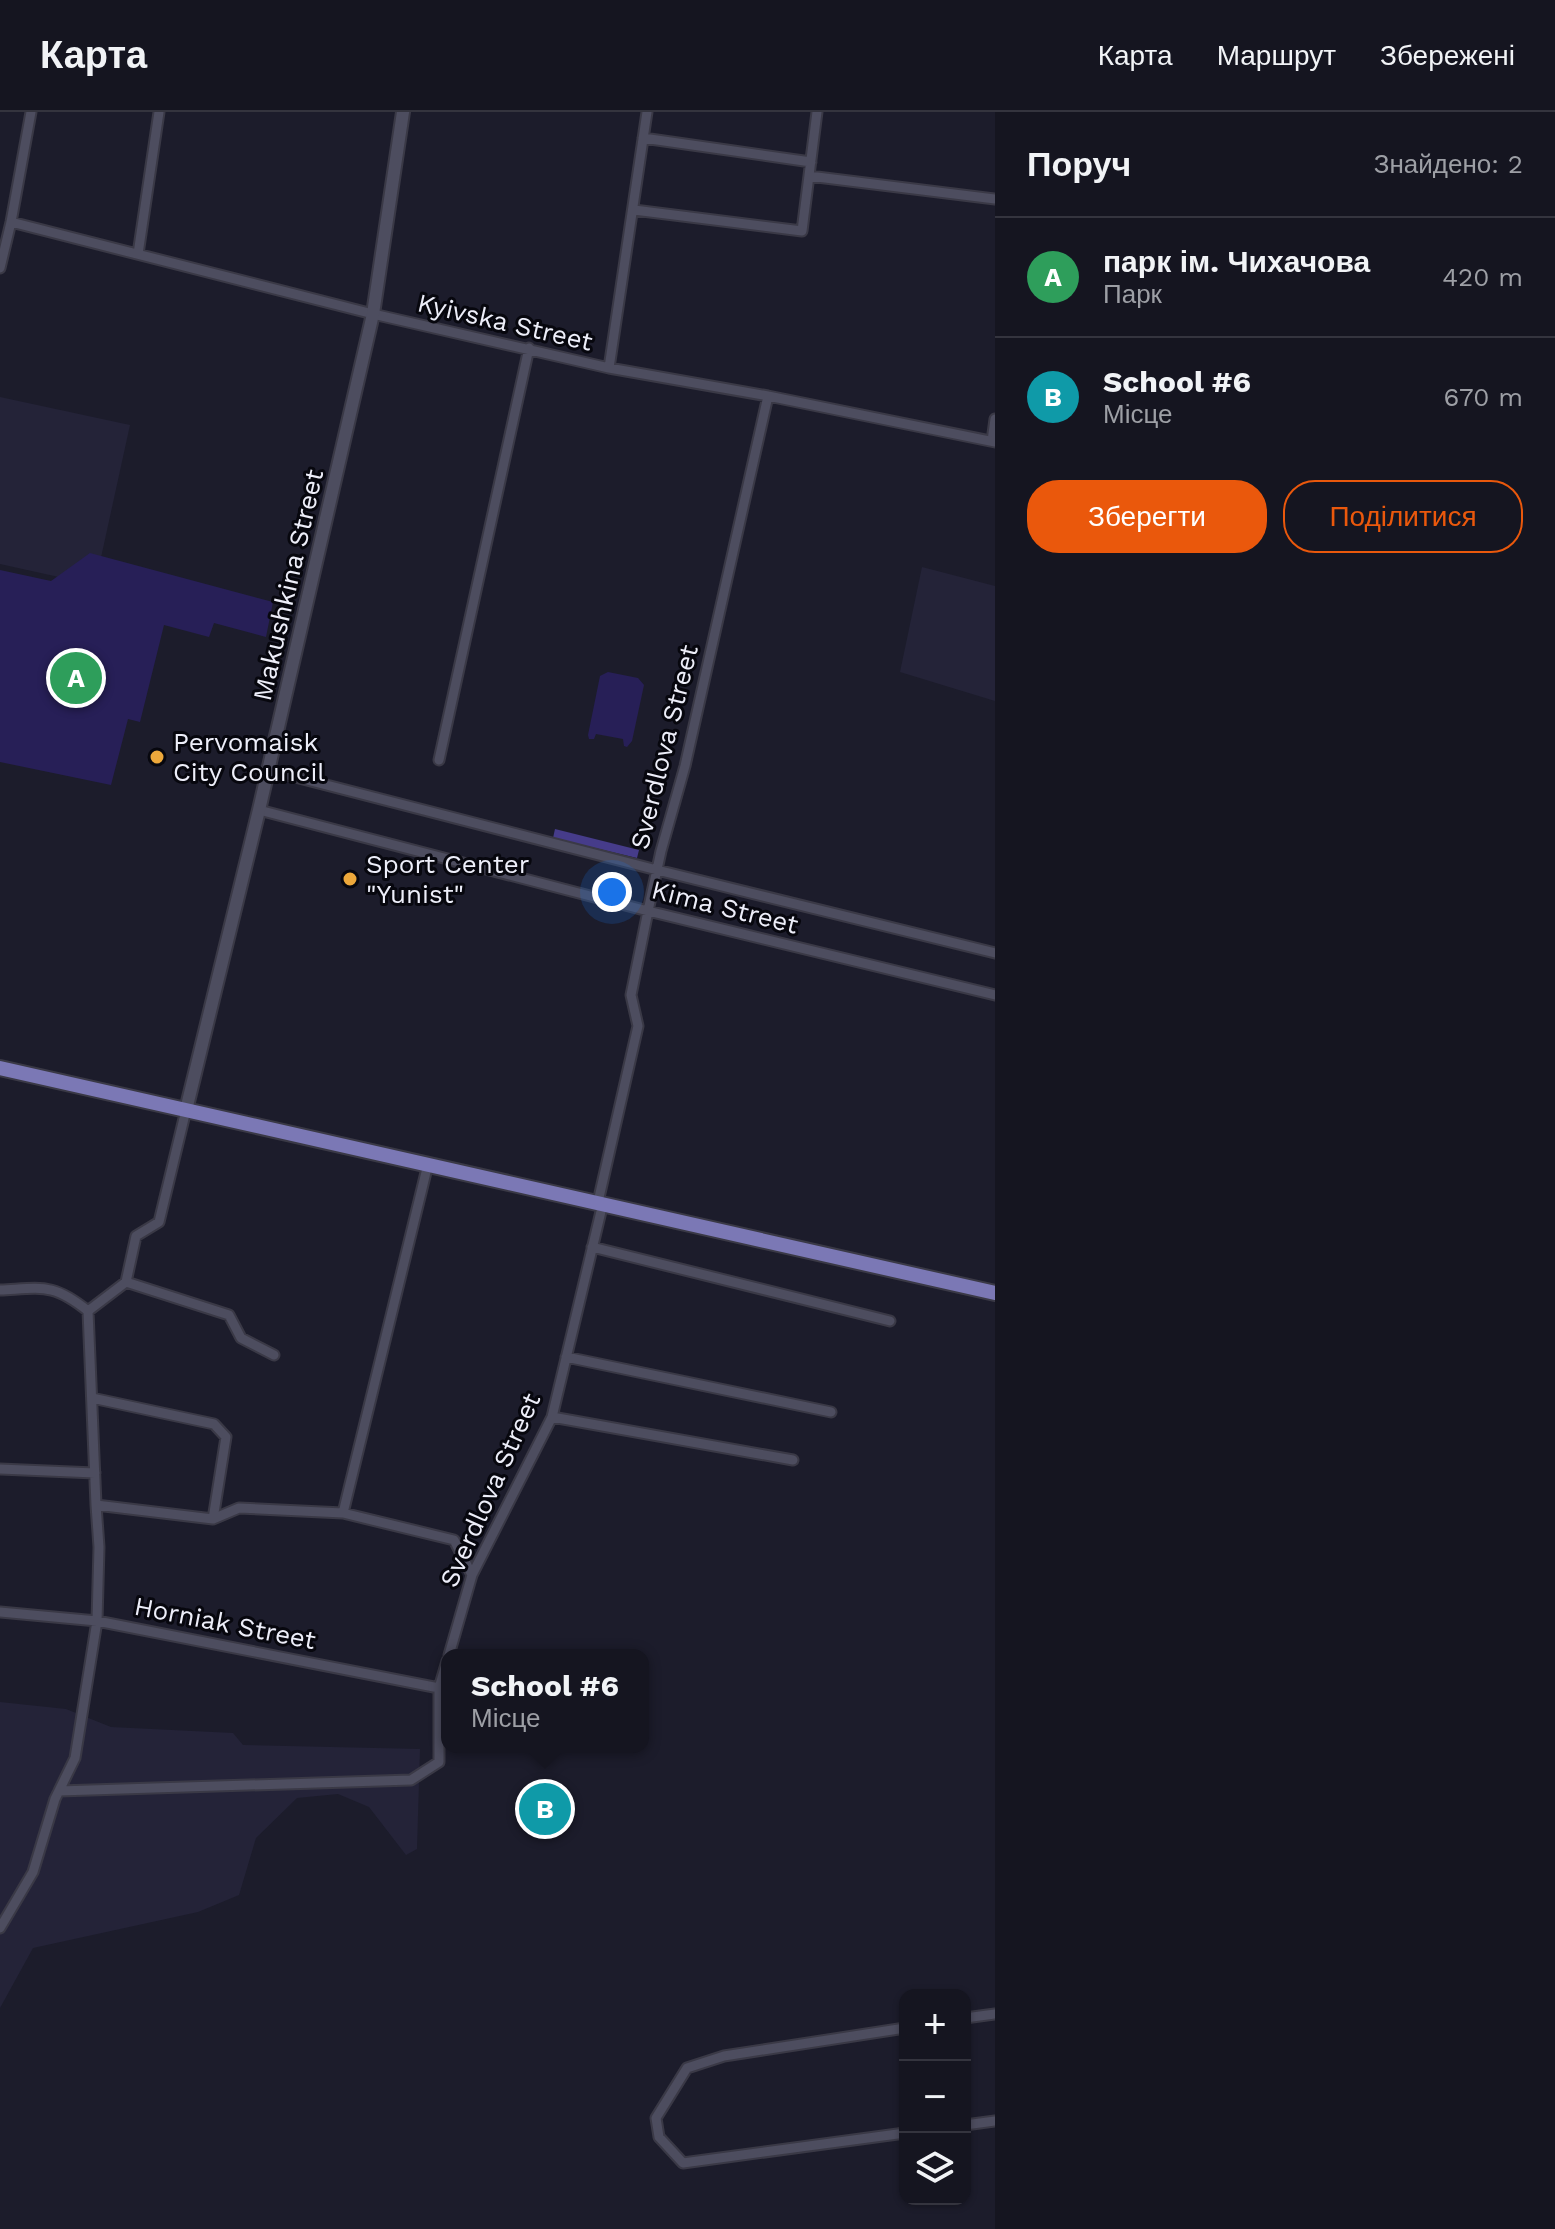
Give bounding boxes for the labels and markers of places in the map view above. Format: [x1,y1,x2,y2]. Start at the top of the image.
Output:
pin: A [50,648,102,708]
place label: Pervomaisk City Council [173,727,325,787]
marker: Pervomaisk City Council [148,748,166,766]
place label: Sport Center "Yunist" [366,849,529,909]
marker: Sport Center "Yunist" [341,870,359,888]
pin: B [519,1779,571,1839]

